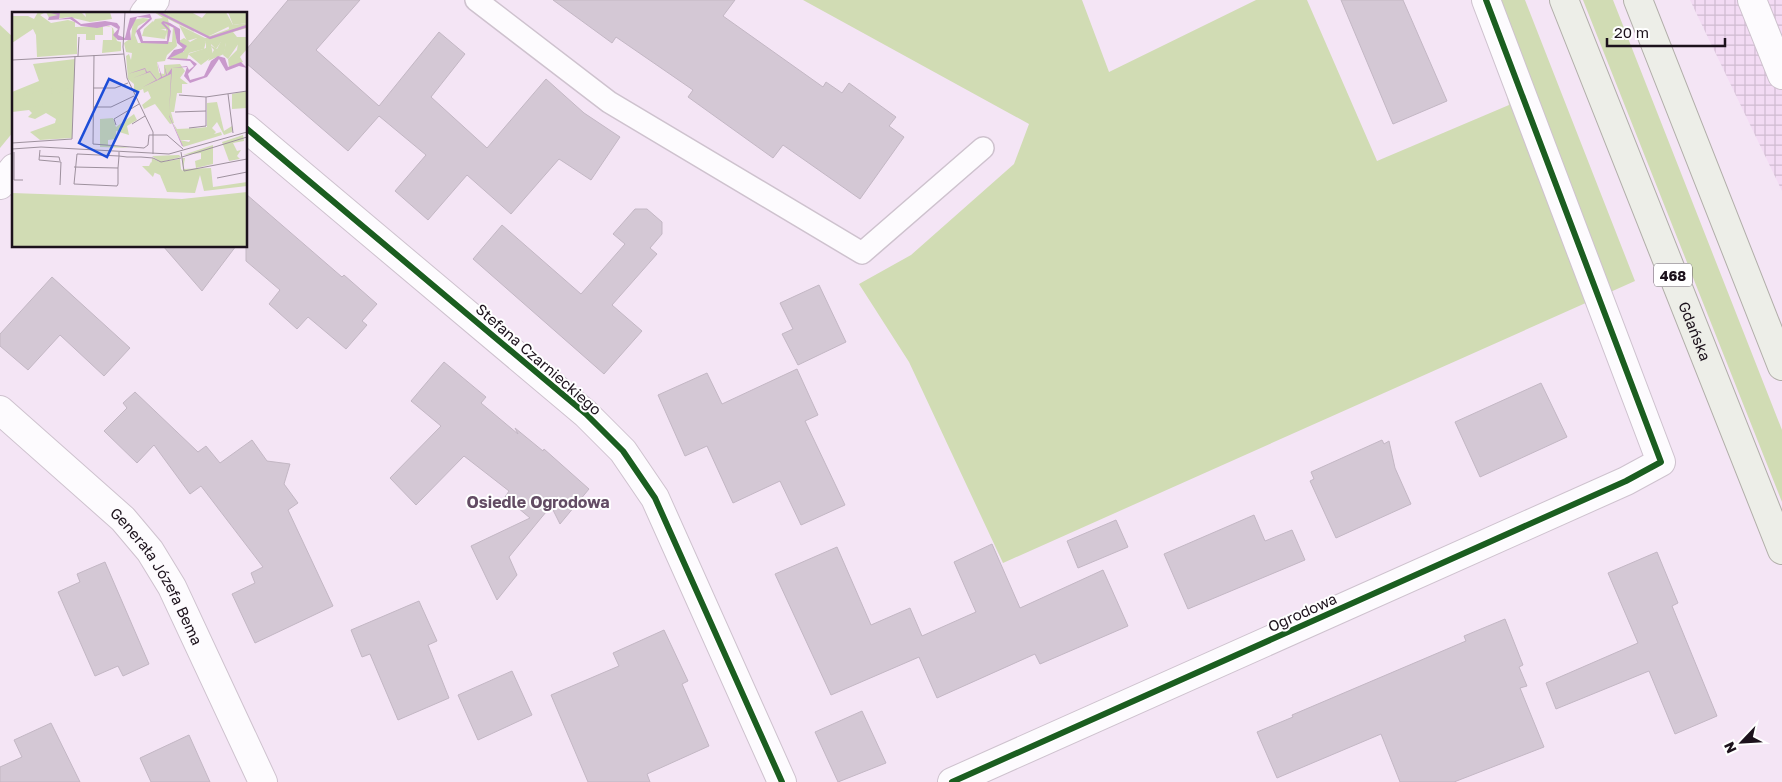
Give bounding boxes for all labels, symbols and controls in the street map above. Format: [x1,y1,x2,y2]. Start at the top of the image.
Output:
inset map [12,12,248,248]
scale bar [1607,15,1724,47]
text: 20 m [1614,23,1649,41]
road number: 468 [1654,264,1692,286]
street label: Gdańska [1675,299,1715,363]
street label: Stefana Czarnieckiego [473,300,605,418]
district label: Osiedle Ogrodowa [467,492,609,512]
street label: Generała Józefa Bema [107,503,207,648]
street label: Ogrodowa [1265,589,1339,635]
north arrow [1717,717,1767,767]
text: N [1720,739,1740,756]

